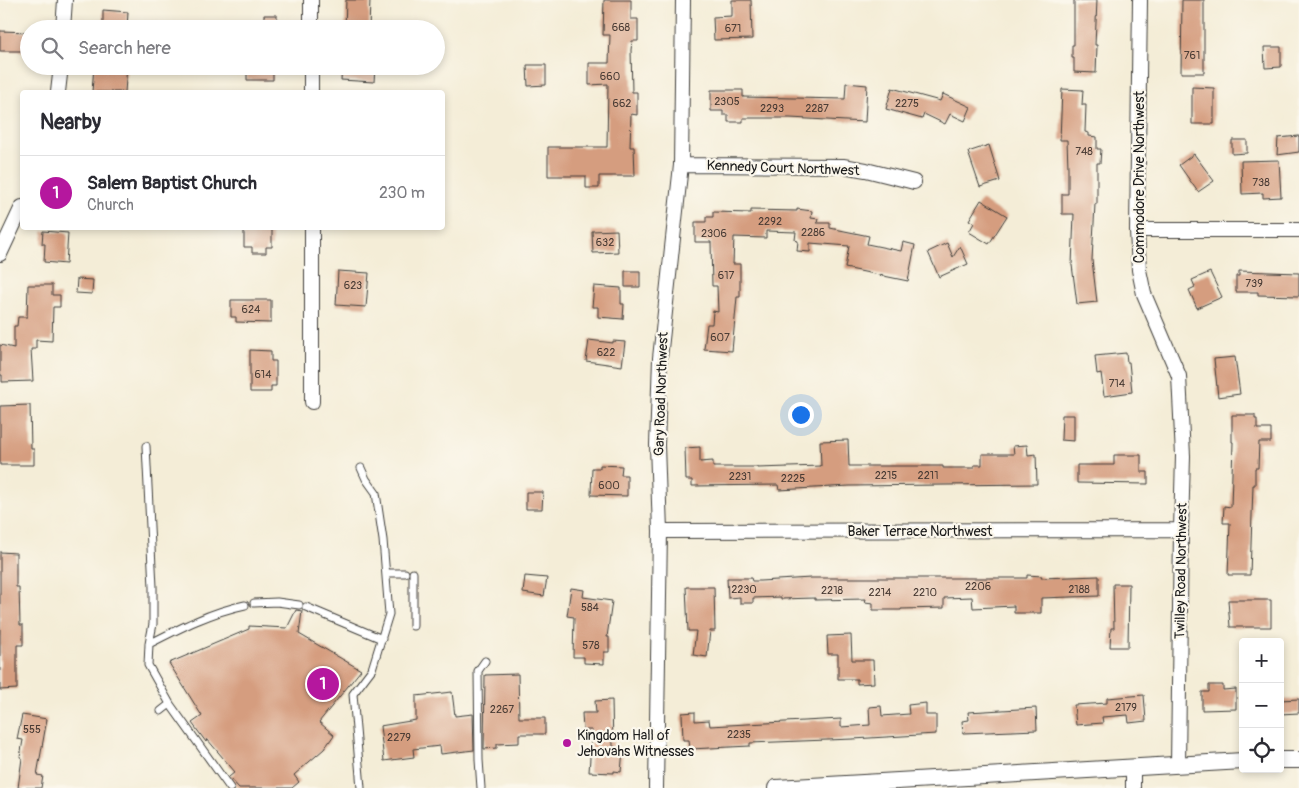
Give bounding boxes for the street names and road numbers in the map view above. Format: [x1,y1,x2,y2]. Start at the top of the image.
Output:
street label: Commodore Drive Northwest [1131,91,1148,263]
street label: Kennedy Court Northwest [706,157,860,179]
street label: Gary Road Northwest [650,331,672,456]
street label: Twilley Road Northwest [1171,502,1191,639]
street label: Baker Terrace Northwest [847,523,993,540]

